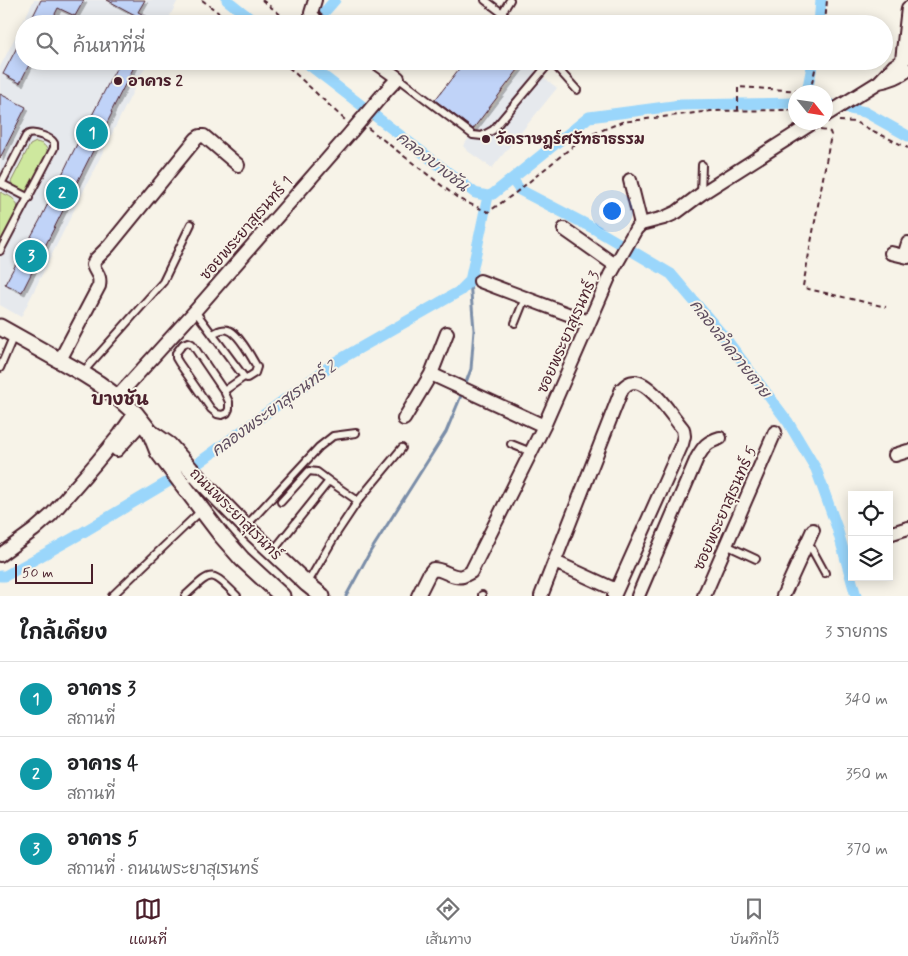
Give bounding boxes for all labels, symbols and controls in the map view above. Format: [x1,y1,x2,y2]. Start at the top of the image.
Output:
search box [15,15,893,70]
icon: search [33,29,61,57]
text: ค้นหาที่นี่ [73,34,145,59]
place label: อาคาร 2 [128,72,183,92]
marker: อาคาร 2 [112,75,124,87]
north arrow [788,85,833,130]
pin: 1 [76,114,108,152]
water label: คลองบางชัน [392,127,473,197]
place label: วัดราษฎร์ศรัทธาธรรม [496,129,645,150]
marker: วัดราษฎร์ศรัทธาธรรม [480,133,492,145]
street label: ซอยพระยาสุเรนทร์ 1 [195,172,298,285]
pin: 2 [46,174,78,212]
your location [599,198,625,224]
pin: 3 [15,237,47,275]
street label: ซอยพระยาสุเรนทร์ 3 [532,267,605,397]
water label: คลองลำควายตาย [685,295,777,404]
water label: คลองพระยาสุเรนทร์ 2 [207,355,343,462]
district label: บางชัน [91,388,149,412]
street label: ซอยพระยาสุเรนทร์ 5 [689,443,762,574]
street label: ถนนพระยาสุเรนทร์ [185,463,287,566]
map controls [848,491,893,581]
button: locate [848,491,893,536]
button: layers [848,536,893,581]
scale bar [15,561,92,584]
text: 50 m [22,564,53,582]
text: ใกล้เคียง [20,619,107,647]
text: 3 รายการ [825,622,888,643]
text: อาคาร 3 [67,677,136,702]
text: 1 [32,689,40,710]
text: 340 m [844,689,888,710]
text: สถานที่ [67,709,115,730]
text: อาคาร 4 [67,752,138,777]
text: 2 [32,764,40,785]
text: 350 m [846,764,888,785]
text: สถานที่ [67,784,115,805]
text: อาคาร 5 [67,827,139,852]
text: 3 [32,839,40,860]
text: 370 m [846,839,888,860]
text: สถานที่ · ถนนพระยาสุเรนทร์ [67,859,259,880]
tab: แผนที่ [129,895,167,949]
tab: เส้นทาง [425,895,471,949]
tab: บันทึกไว้ [730,895,779,949]

